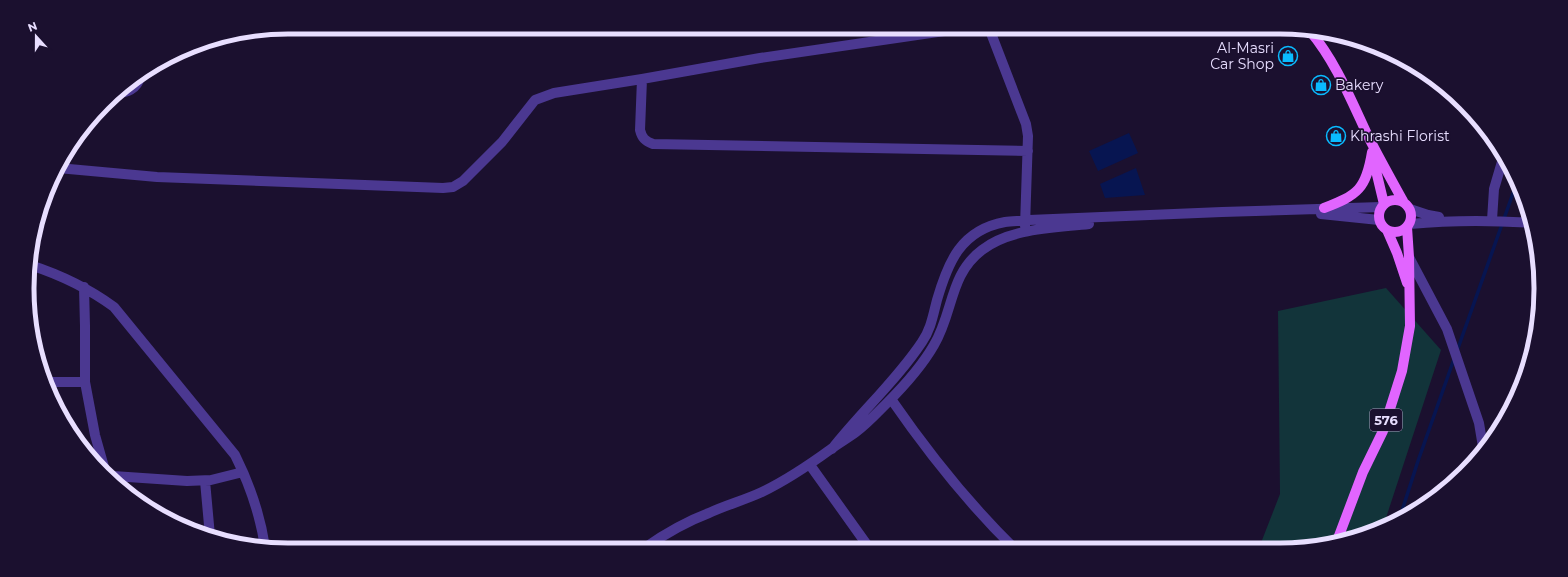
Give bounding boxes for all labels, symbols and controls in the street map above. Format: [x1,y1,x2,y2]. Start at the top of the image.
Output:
north arrow [16,16,56,56]
text: N [26,19,39,35]
place label: Al-Masri Car Shop [1210,39,1274,73]
shop icon: Al-Masri Car Shop [1277,45,1299,67]
shop icon: Bakery [1310,74,1332,96]
place label: Bakery [1335,76,1384,94]
shop icon: Khrashi Florist [1325,125,1347,147]
place label: Khrashi Florist [1350,127,1450,145]
road number: 576 [1370,409,1402,431]

